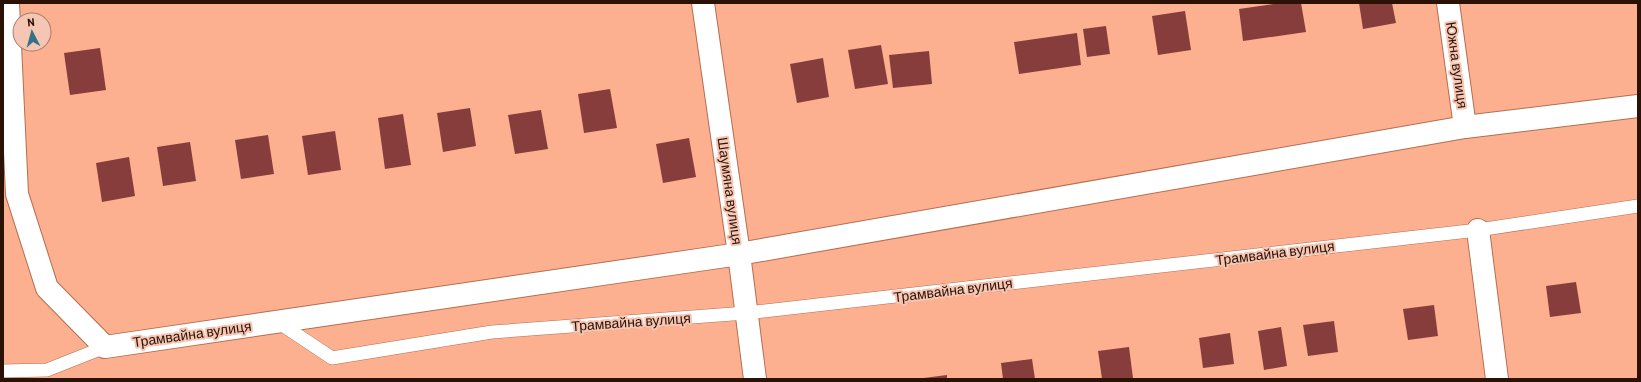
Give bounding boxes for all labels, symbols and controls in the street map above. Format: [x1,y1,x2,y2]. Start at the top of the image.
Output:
north arrow [12,12,52,52]
text: N [27,15,35,28]
street label: Южна вулиця [1443,21,1472,109]
street label: Шаумяна вулиця [715,136,746,246]
street label: Трамвайна вулиця [1215,237,1335,268]
street label: Трамвайна вулиця [893,274,1013,305]
street label: Трамвайна вулиця [571,309,691,334]
street label: Трамвайна вулиця [132,317,252,350]

